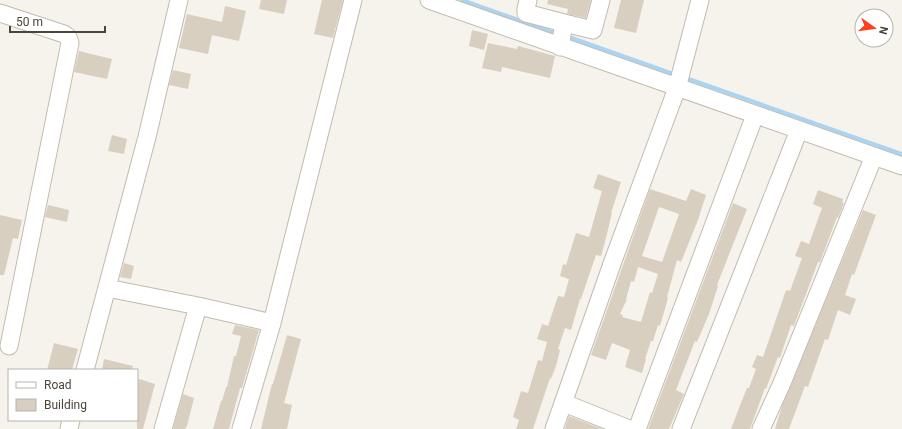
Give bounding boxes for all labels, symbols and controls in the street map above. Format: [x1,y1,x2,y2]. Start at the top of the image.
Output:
scale bar [10,8,105,34]
north arrow [854,8,894,48]
text: 50 m [16,15,43,29]
text: N [876,25,890,36]
legend [8,369,138,421]
text: Road [44,378,72,392]
text: Building [44,398,87,412]

